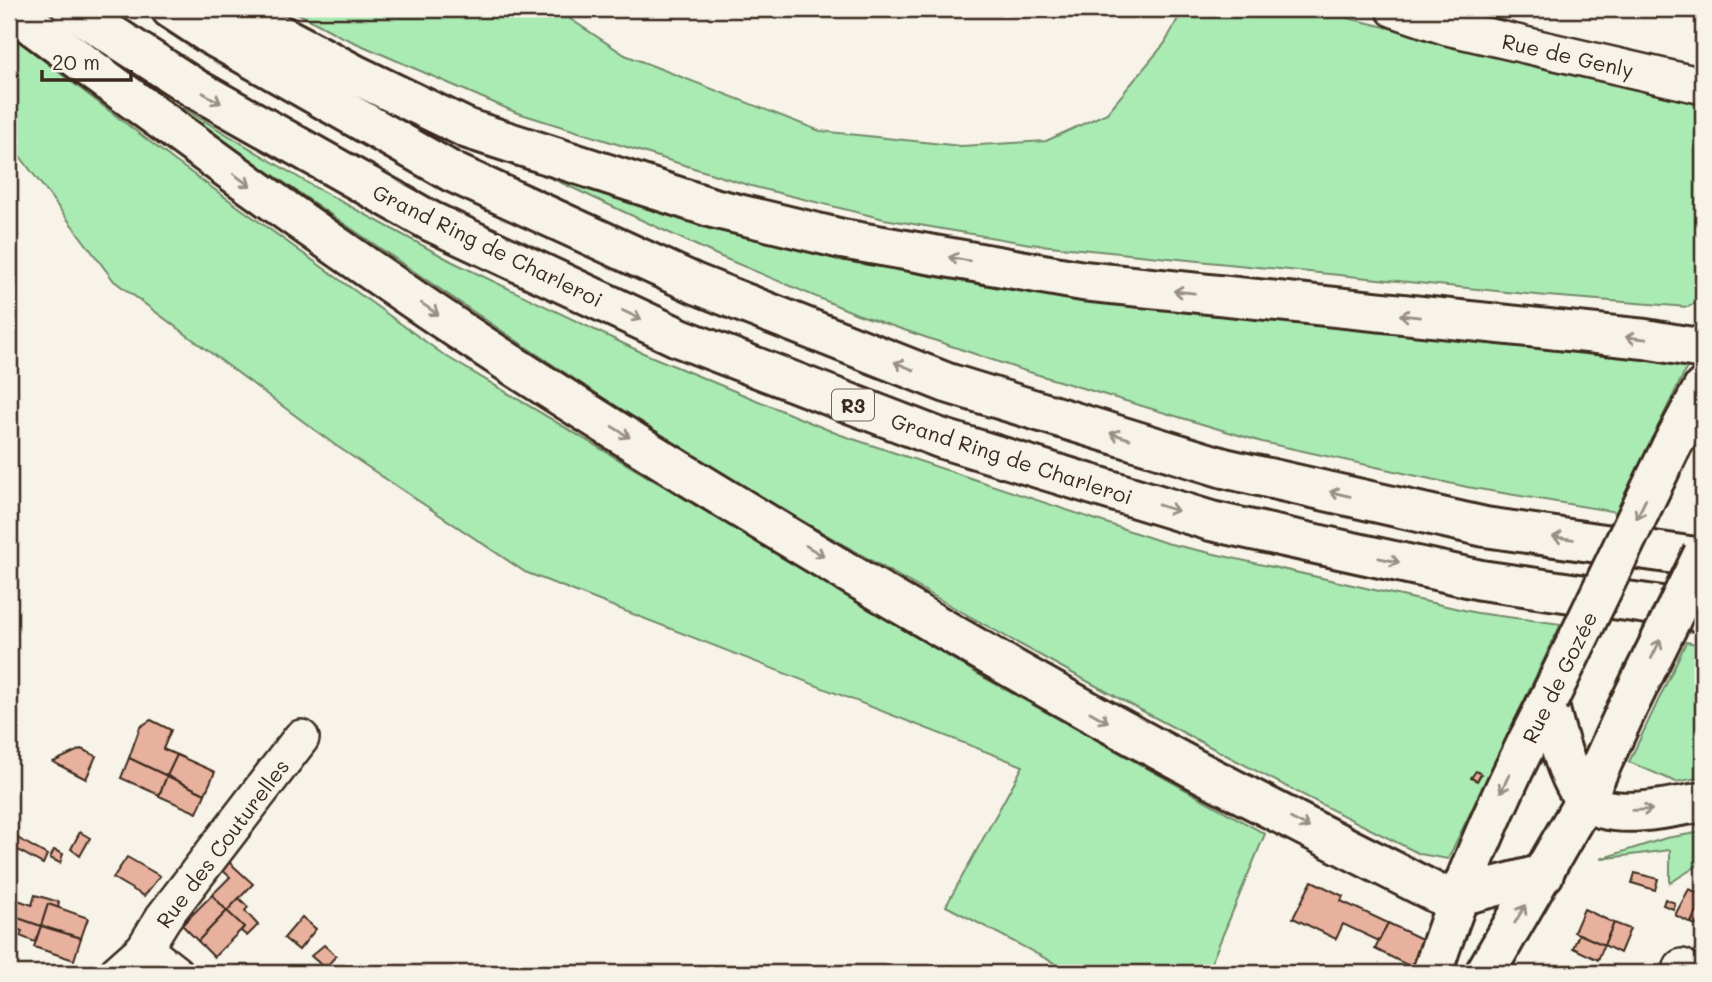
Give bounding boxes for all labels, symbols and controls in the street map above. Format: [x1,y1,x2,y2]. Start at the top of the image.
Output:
street label: Rue de Genly [1500,27,1636,83]
scale bar [42,38,131,82]
text: 20 m [52,48,100,75]
one-way arrow [202,91,222,105]
one-way arrow [232,173,251,188]
street label: Grand Ring de Charleroi [369,178,607,312]
one-way arrow [948,252,971,265]
one-way arrow [1173,285,1196,298]
one-way arrow [419,302,439,316]
one-way arrow [621,309,642,322]
one-way arrow [1399,309,1422,322]
one-way arrow [1626,331,1648,344]
one-way arrow [893,358,915,371]
road number: R3 [832,390,874,420]
street label: Grand Ring de Charleroi [888,406,1136,510]
one-way arrow [610,426,630,440]
one-way arrow [1109,429,1131,442]
one-way arrow [1329,487,1352,500]
one-way arrow [1634,498,1647,519]
one-way arrow [1157,502,1179,515]
one-way arrow [1552,531,1575,544]
one-way arrow [804,544,824,558]
one-way arrow [1377,554,1400,567]
street label: Rue de Gozée [1515,607,1603,747]
one-way arrow [1650,639,1664,660]
one-way arrow [1088,710,1109,724]
street label: Rue des Couturelles [150,753,294,933]
one-way arrow [1498,772,1512,793]
one-way arrow [1630,804,1653,817]
one-way arrow [1289,817,1310,831]
one-way arrow [1513,905,1527,925]

